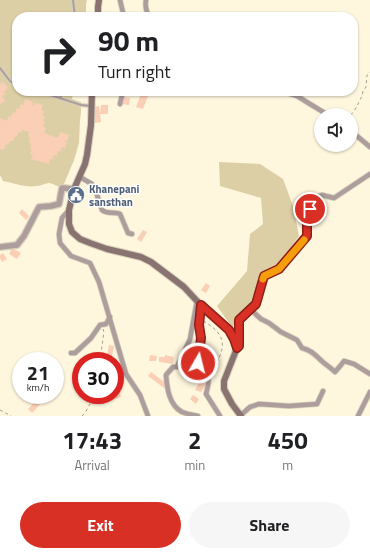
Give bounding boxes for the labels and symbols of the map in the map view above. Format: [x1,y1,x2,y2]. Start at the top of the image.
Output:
place label: Khanepani sansthan [89,181,140,210]
public building icon: Khanepani sansthan [66,185,86,205]
pin [293,192,327,226]
position arrow [177,342,219,384]
speed limit sign: 30 [72,352,124,404]

